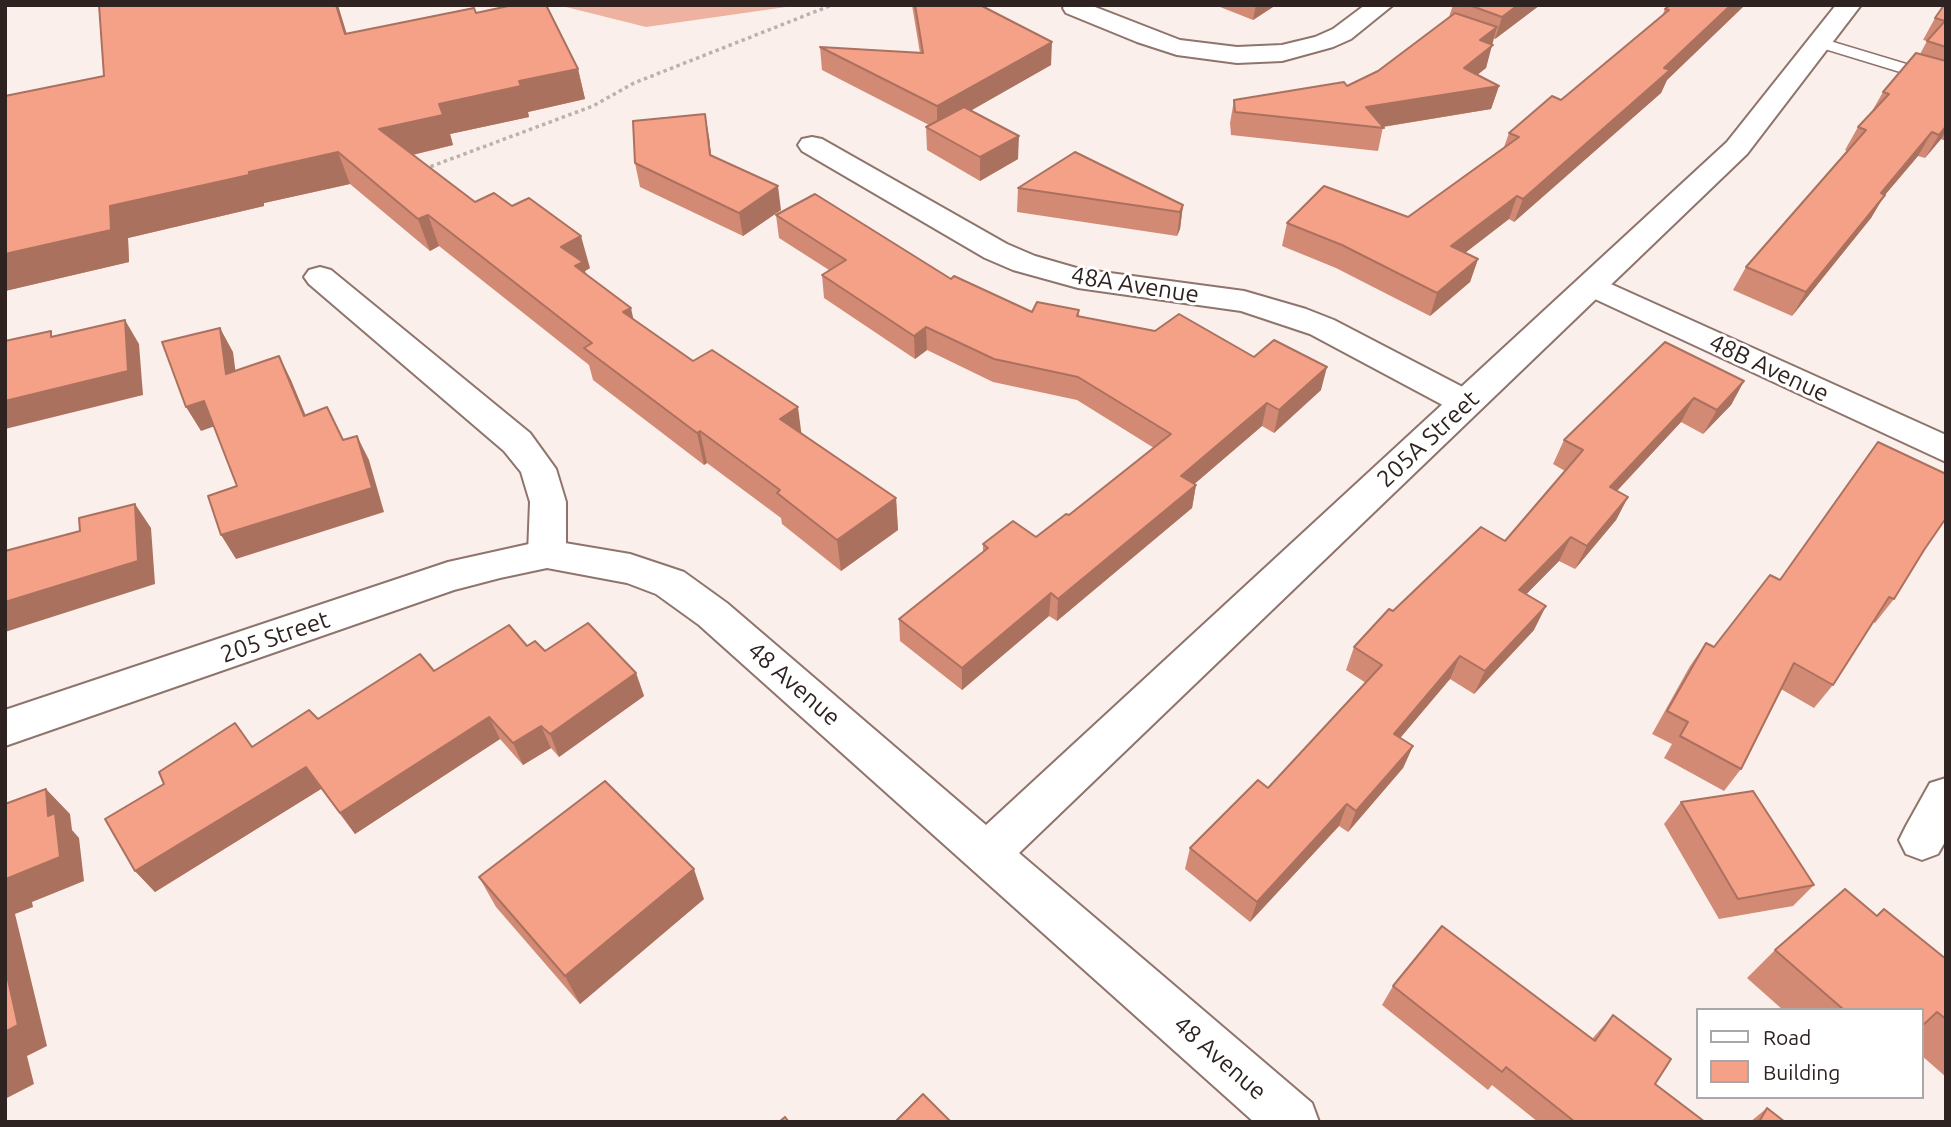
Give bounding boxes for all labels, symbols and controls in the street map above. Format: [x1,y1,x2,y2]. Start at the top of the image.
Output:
street label: 48A Avenue [1069,261,1201,309]
street label: 48B Avenue [1705,328,1833,408]
street label: 205A Street [1371,385,1485,493]
street label: 205 Street [217,605,333,669]
street label: 48 Avenue [742,636,846,732]
legend [1696,1008,1923,1099]
street label: 48 Avenue [1168,1010,1272,1106]
text: Road [1763,1025,1811,1049]
text: Building [1763,1060,1840,1084]

